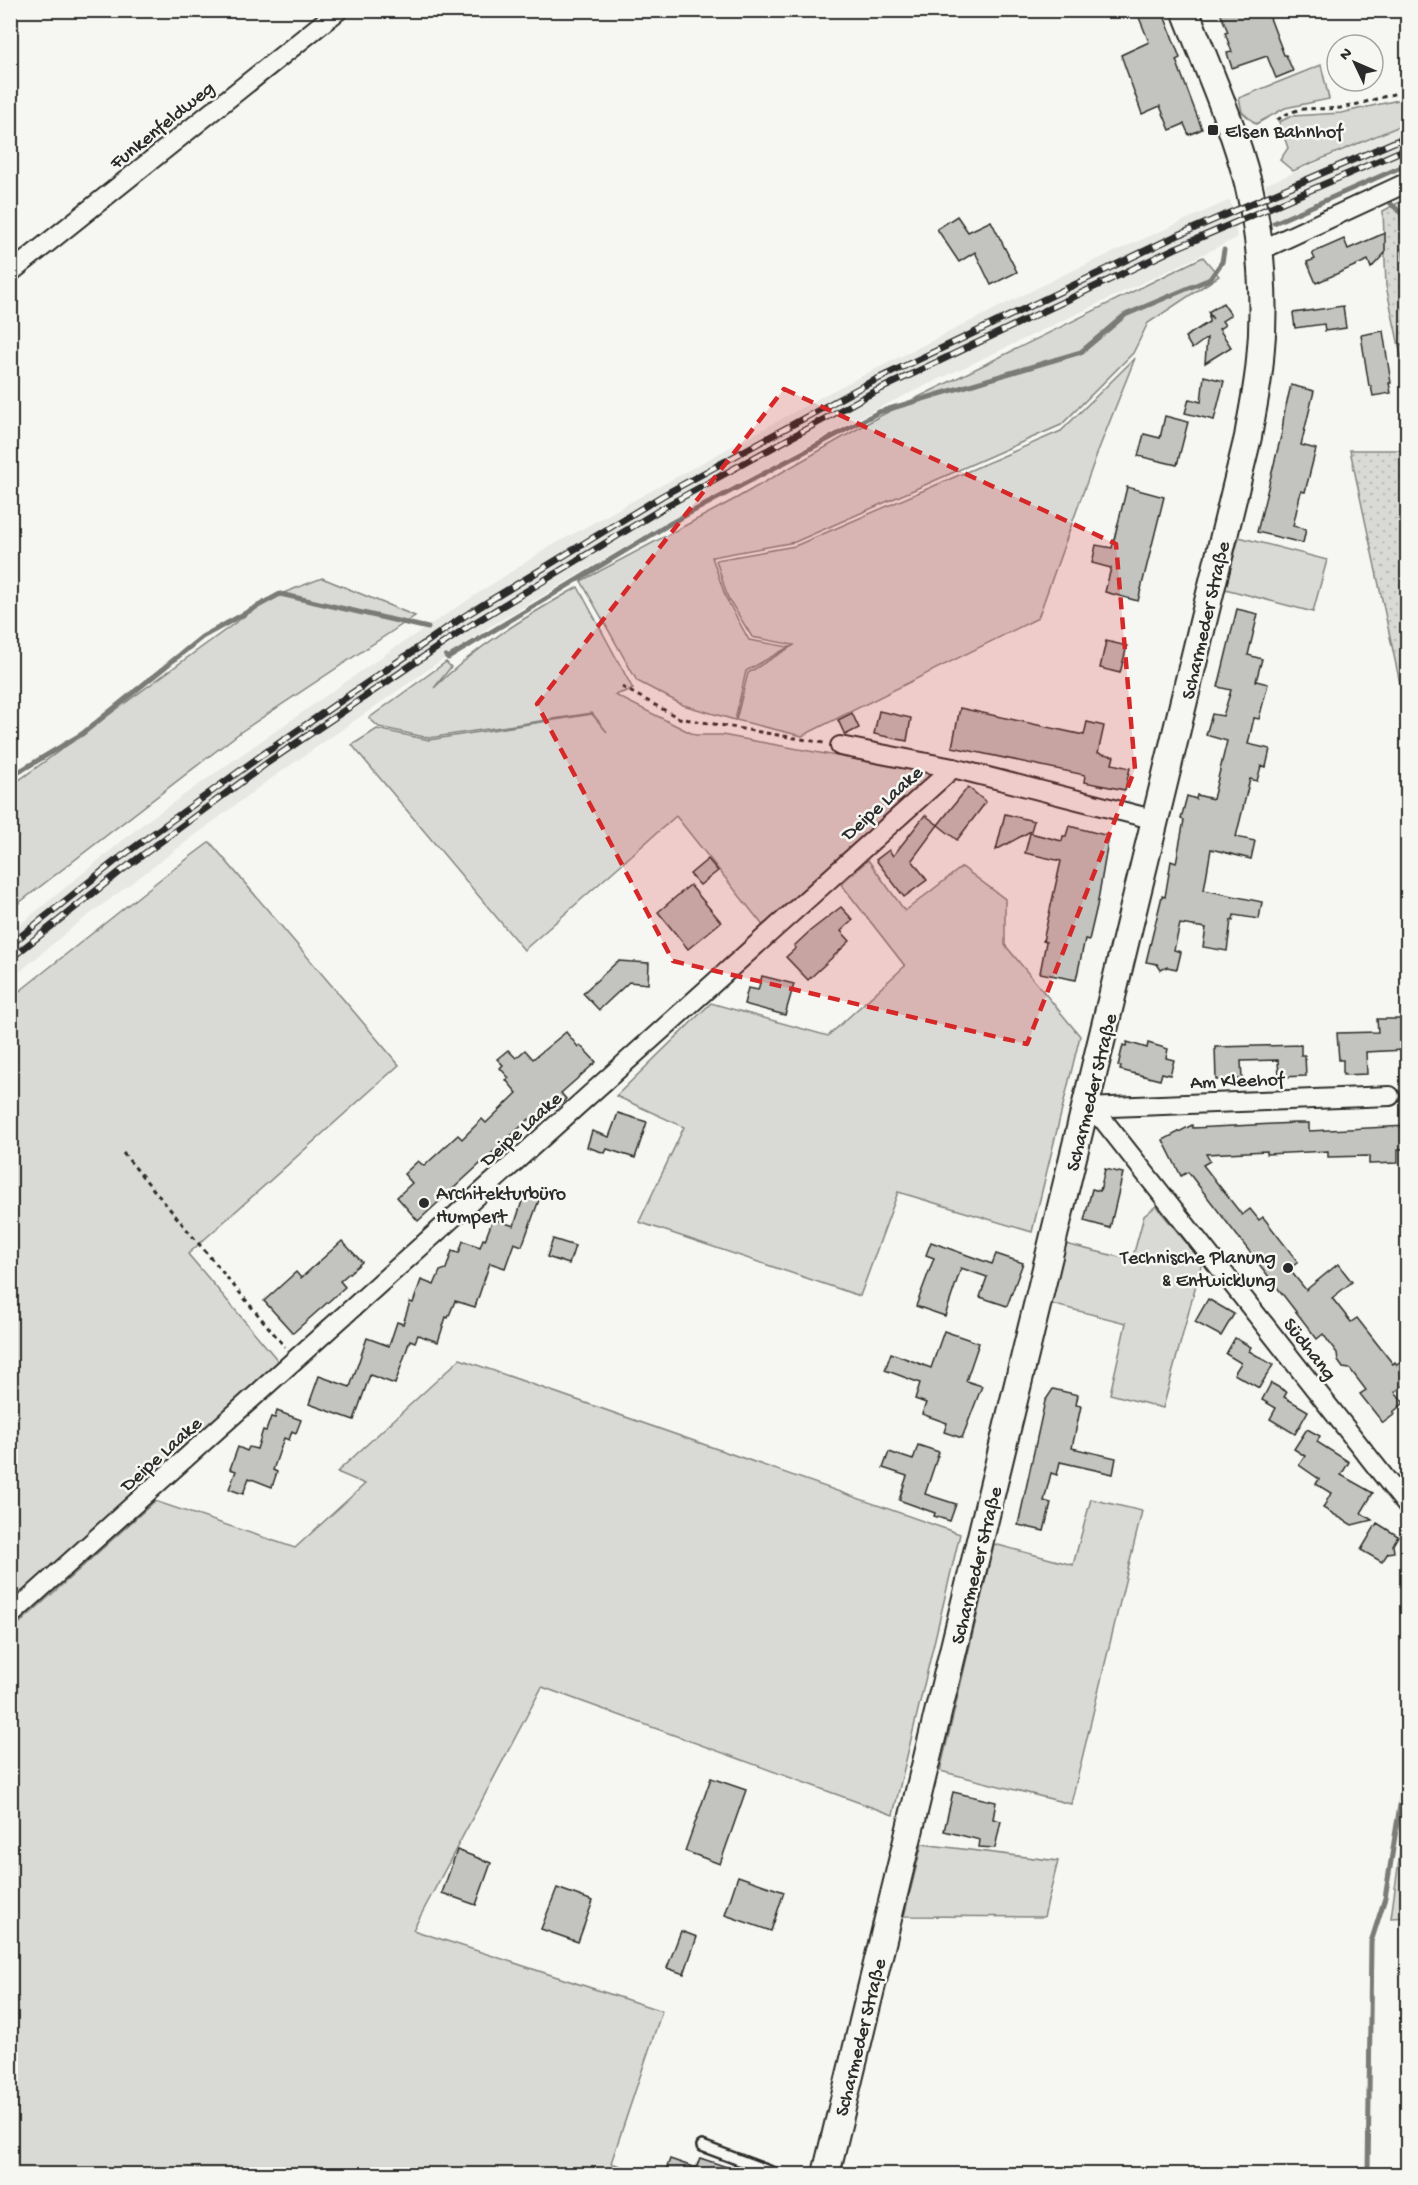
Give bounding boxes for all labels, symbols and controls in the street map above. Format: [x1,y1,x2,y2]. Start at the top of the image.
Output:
north arrow [1325,33,1385,93]
text: N [1336,44,1358,65]
street label: Funkenfeldweg [106,78,220,176]
place label: Elsen Bahnhof [1225,122,1344,145]
marker: Elsen Bahnhof [1206,123,1220,137]
street label: Scharmeder Straße [1178,539,1237,702]
street label: Deipe Laake [836,762,929,848]
street label: Scharmeder Straße [1063,1011,1124,1174]
street label: Am Kleehof [1190,1069,1286,1096]
street label: Deipe Laake [475,1088,568,1174]
place label: Architekturbüro Humpert [436,1184,566,1230]
marker: Architekturbüro Humpert [417,1196,431,1210]
place label: Technische Planung & Entwicklung [1119,1248,1276,1294]
marker: Technische Planung & Entwicklung [1281,1261,1295,1275]
street label: Südhang [1277,1314,1340,1386]
street label: Deipe Laake [115,1413,208,1499]
street label: Scharmeder Straße [948,1484,1009,1647]
street label: Scharmeder Straße [832,1956,893,2119]

